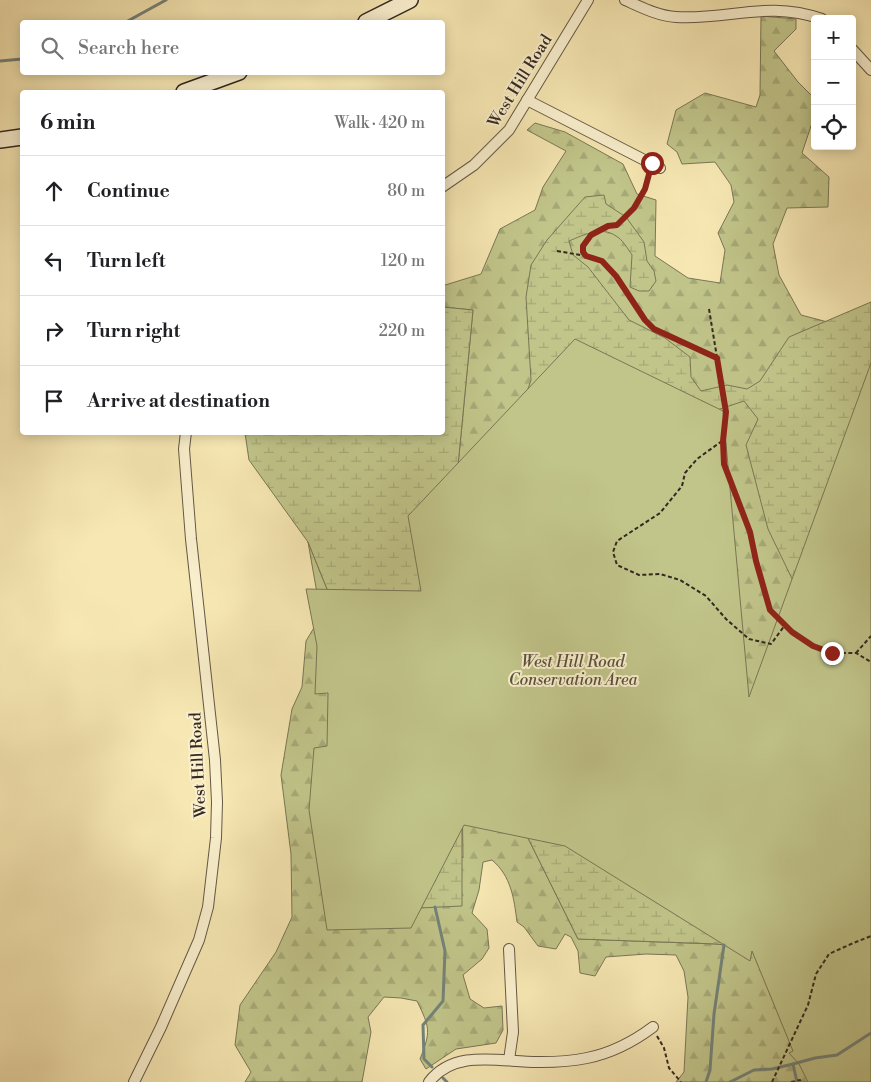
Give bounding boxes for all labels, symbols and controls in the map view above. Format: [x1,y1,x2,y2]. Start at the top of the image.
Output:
map controls [811,15,856,150]
button: + [811,15,856,60]
search box [20,20,445,75]
street label: West Hill Road [483,31,556,132]
icon: search [38,34,66,62]
text: Search here [78,36,179,60]
button: − [811,60,856,105]
button: locate [811,105,856,150]
text: 6 min [40,110,95,136]
text: Walk · 420 m [335,113,425,133]
route start [641,152,664,175]
icon: ahead [40,177,68,205]
text: Continue [87,179,170,203]
text: 80 m [387,181,425,201]
icon: left [40,247,68,275]
text: Turn left [87,249,166,273]
text: 120 m [381,251,425,271]
icon: right [40,317,68,345]
text: Turn right [87,319,180,343]
text: 220 m [379,321,425,341]
icon: arrive [40,387,68,415]
text: Arrive at destination [87,389,270,413]
route end [821,642,844,665]
park label: West Hill Road Conservation Area [509,652,637,690]
street label: West Hill Road [185,712,211,819]

